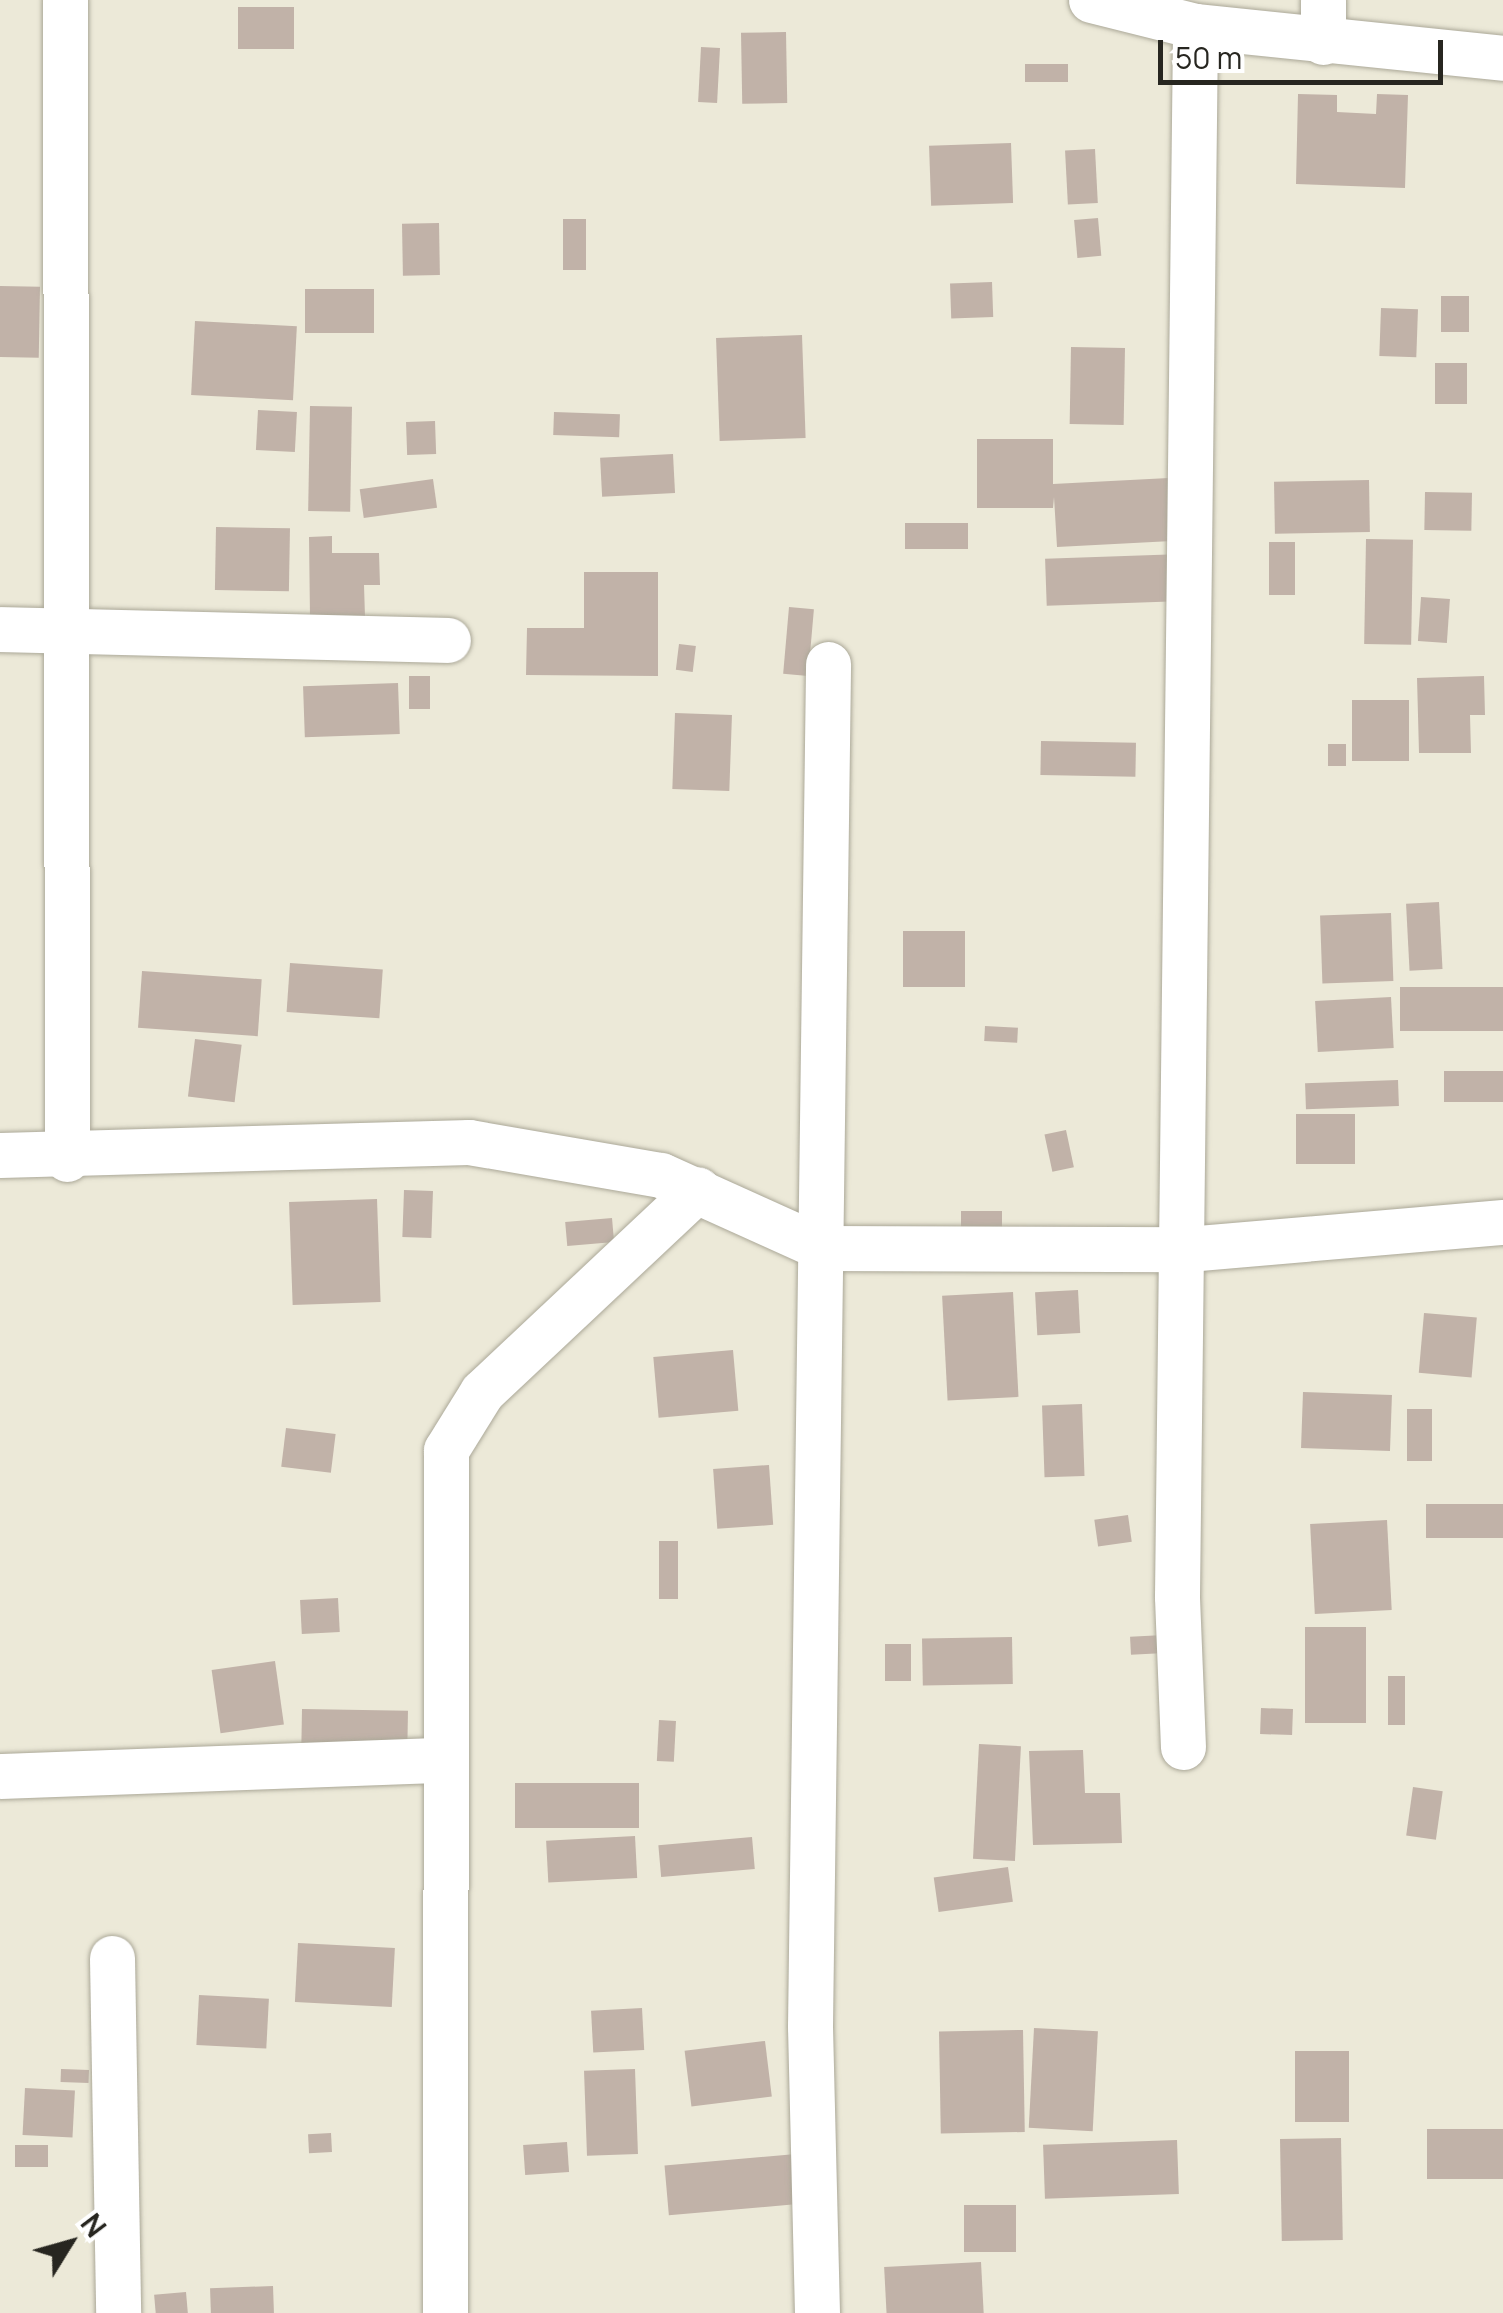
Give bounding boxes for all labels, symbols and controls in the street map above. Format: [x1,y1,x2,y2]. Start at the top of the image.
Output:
scale bar [1163,20,1448,82]
text: 50 m [1175,37,1242,78]
north arrow [20,2193,120,2293]
text: N [73,2205,115,2244]

